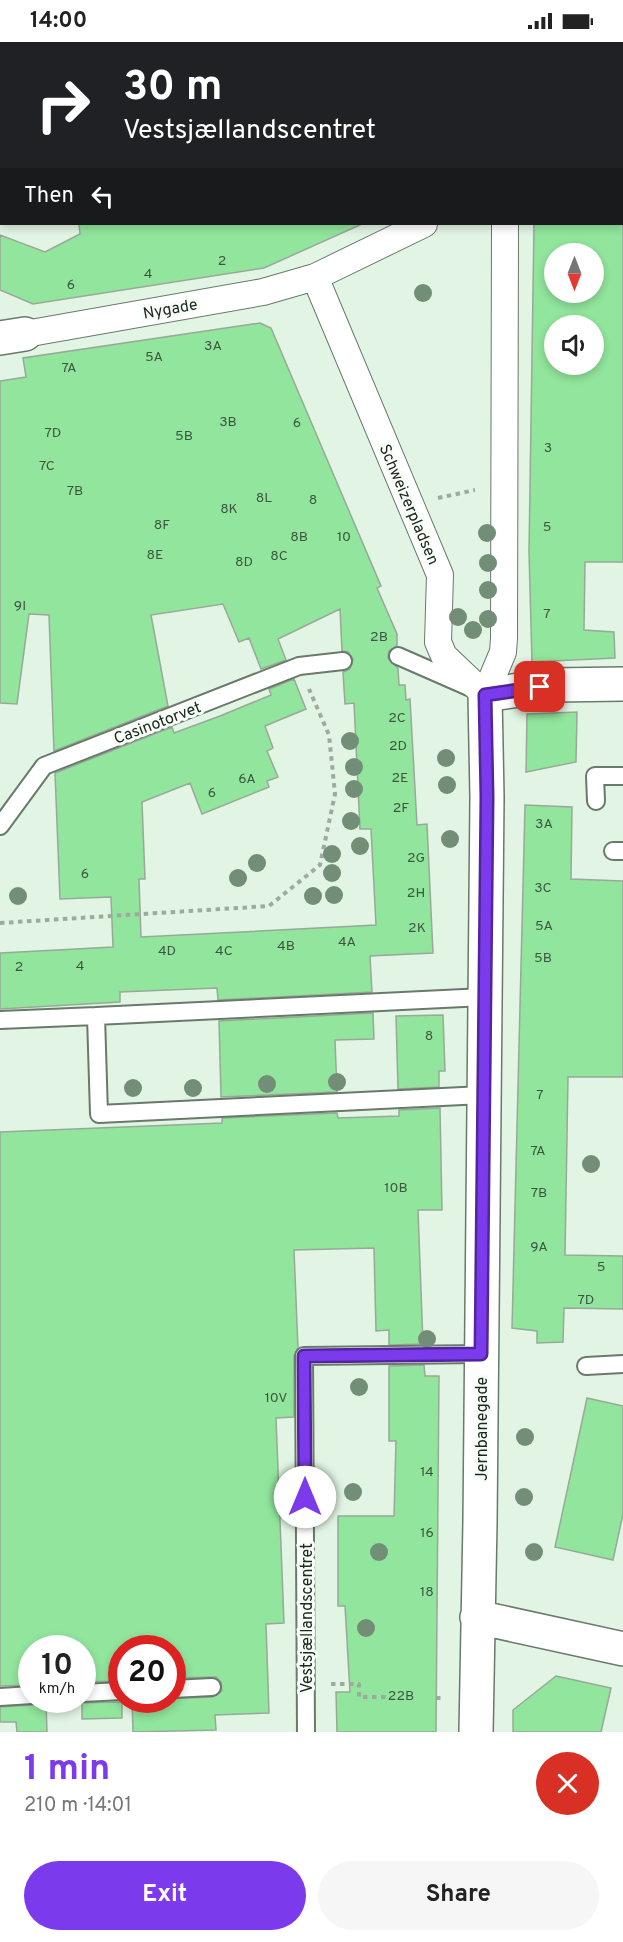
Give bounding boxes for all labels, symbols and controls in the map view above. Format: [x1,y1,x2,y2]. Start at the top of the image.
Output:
text: 14:00 [30,8,87,35]
text: 30 m [123,62,222,115]
icon: right [24,66,102,144]
text: Vestsjællandscentret [123,114,376,148]
icon: left [86,180,119,213]
text: Then [24,183,74,210]
north arrow [544,243,604,303]
map controls [544,243,604,375]
house number: 2 [218,253,226,270]
house number: 4 [144,266,152,283]
house number: 6 [67,277,75,294]
street label: Nygade [141,295,199,325]
button: sound [544,315,604,375]
house number: 3A [204,338,222,355]
house number: 5A [145,349,163,366]
house number: 7A [61,360,77,377]
house number: 3B [219,414,237,431]
house number: 6 [293,415,301,432]
house number: 7D [45,425,61,442]
house number: 5B [175,428,193,445]
house number: 3 [544,440,552,457]
street label: Schweizerpladsen [374,442,443,568]
house number: 7C [39,458,55,475]
house number: 7B [67,483,83,500]
house number: 8L [256,490,272,507]
house number: 8 [309,492,317,509]
house number: 8K [220,501,238,518]
house number: 8F [154,517,170,534]
house number: 5 [543,519,551,536]
house number: 8B [290,529,308,546]
house number: 10 [337,529,351,546]
house number: 8E [147,547,163,564]
house number: 8C [270,548,288,565]
house number: 8D [235,554,253,571]
house number: 9I [14,598,26,615]
house number: 7 [543,606,551,623]
house number: 2B [370,629,388,646]
pin [514,661,565,712]
icon: arrive [523,670,556,703]
street label: Casinotorvet [111,698,204,750]
house number: 2C [388,710,406,727]
house number: 2D [389,738,407,755]
house number: 2E [392,770,408,787]
house number: 6A [238,771,256,788]
house number: 6 [208,785,216,802]
house number: 2F [393,800,409,817]
house number: 3A [535,816,553,833]
house number: 2G [407,850,425,867]
house number: 6 [81,866,89,883]
house number: 3C [534,880,552,897]
house number: 2H [407,885,425,902]
house number: 5A [535,918,553,935]
house number: 2K [408,920,426,937]
house number: 4A [338,934,356,951]
house number: 4B [277,938,295,955]
house number: 4D [158,943,176,960]
house number: 4C [215,943,233,960]
house number: 5B [534,950,552,967]
house number: 4 [76,958,84,975]
house number: 2 [15,959,23,976]
house number: 8 [425,1028,433,1045]
house number: 7 [536,1087,544,1104]
house number: 7A [530,1143,546,1160]
house number: 10B [384,1180,408,1197]
house number: 7B [531,1185,547,1202]
house number: 9A [530,1239,548,1256]
house number: 5 [597,1259,605,1276]
house number: 7D [578,1292,594,1309]
street label: Jernbanegade [473,1377,493,1481]
house number: 10V [265,1390,287,1407]
house number: 14 [420,1464,434,1481]
position arrow [273,1465,337,1529]
house number: 16 [420,1525,434,1542]
street label: Vestsjællandscentret [298,1543,318,1693]
house number: 18 [420,1584,434,1601]
speed limit sign: 20 [108,1635,186,1713]
text: 10 [41,1648,73,1685]
text: km/h [39,1680,75,1699]
house number: 22B [388,1688,414,1705]
text: 1 min [24,1747,110,1793]
button: close [536,1752,599,1815]
text: 210 m · 14:01 [24,1793,132,1819]
button: Exit [24,1861,306,1930]
button: Share [318,1861,599,1930]

